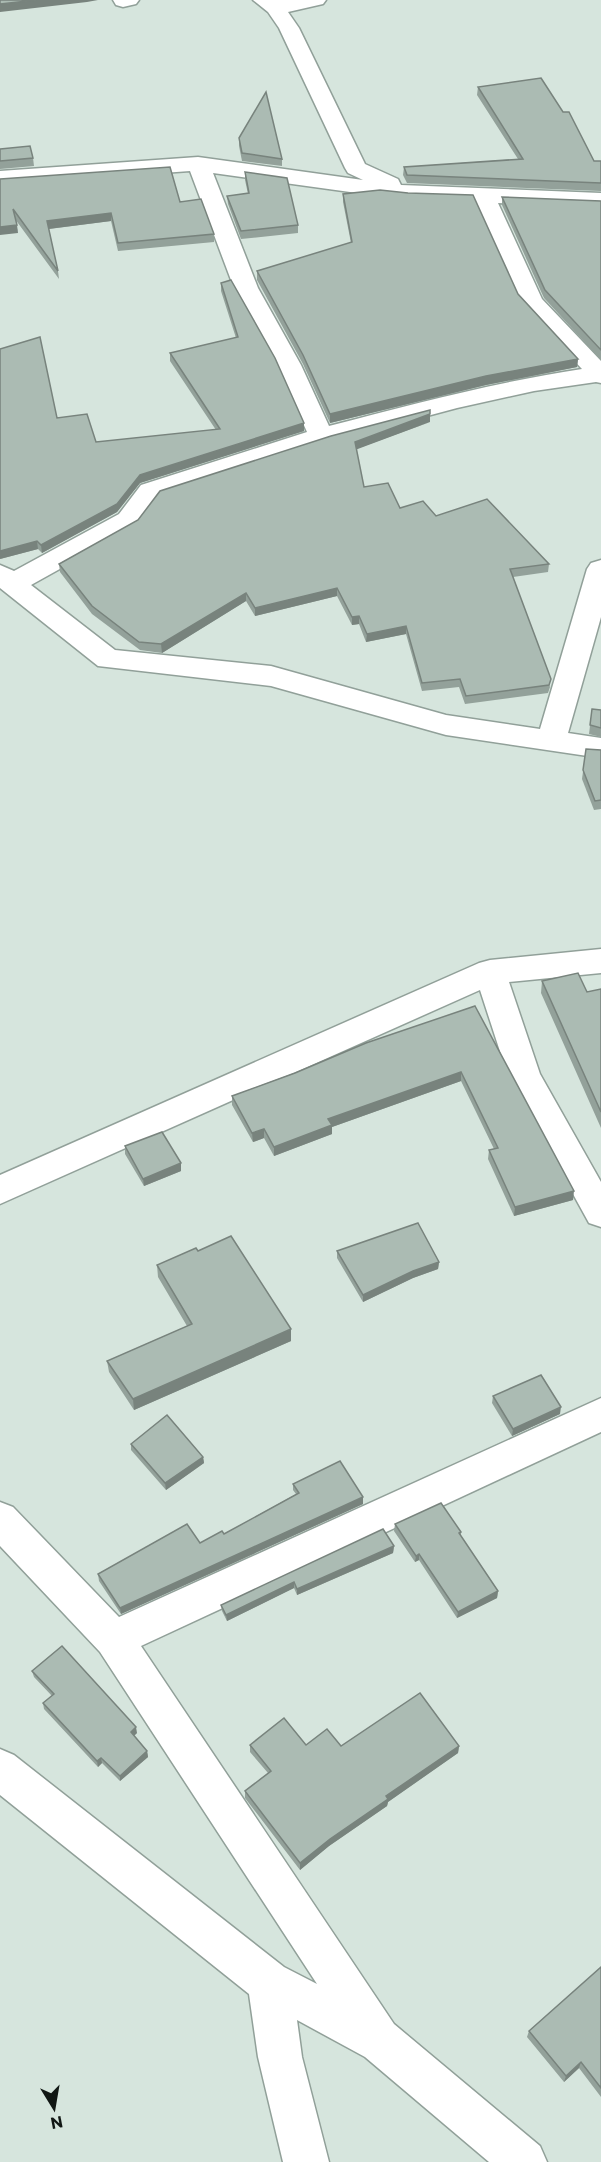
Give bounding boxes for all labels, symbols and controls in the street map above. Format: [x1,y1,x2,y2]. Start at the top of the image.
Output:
north arrow [24,2078,84,2138]
text: N [49,2113,65,2134]

